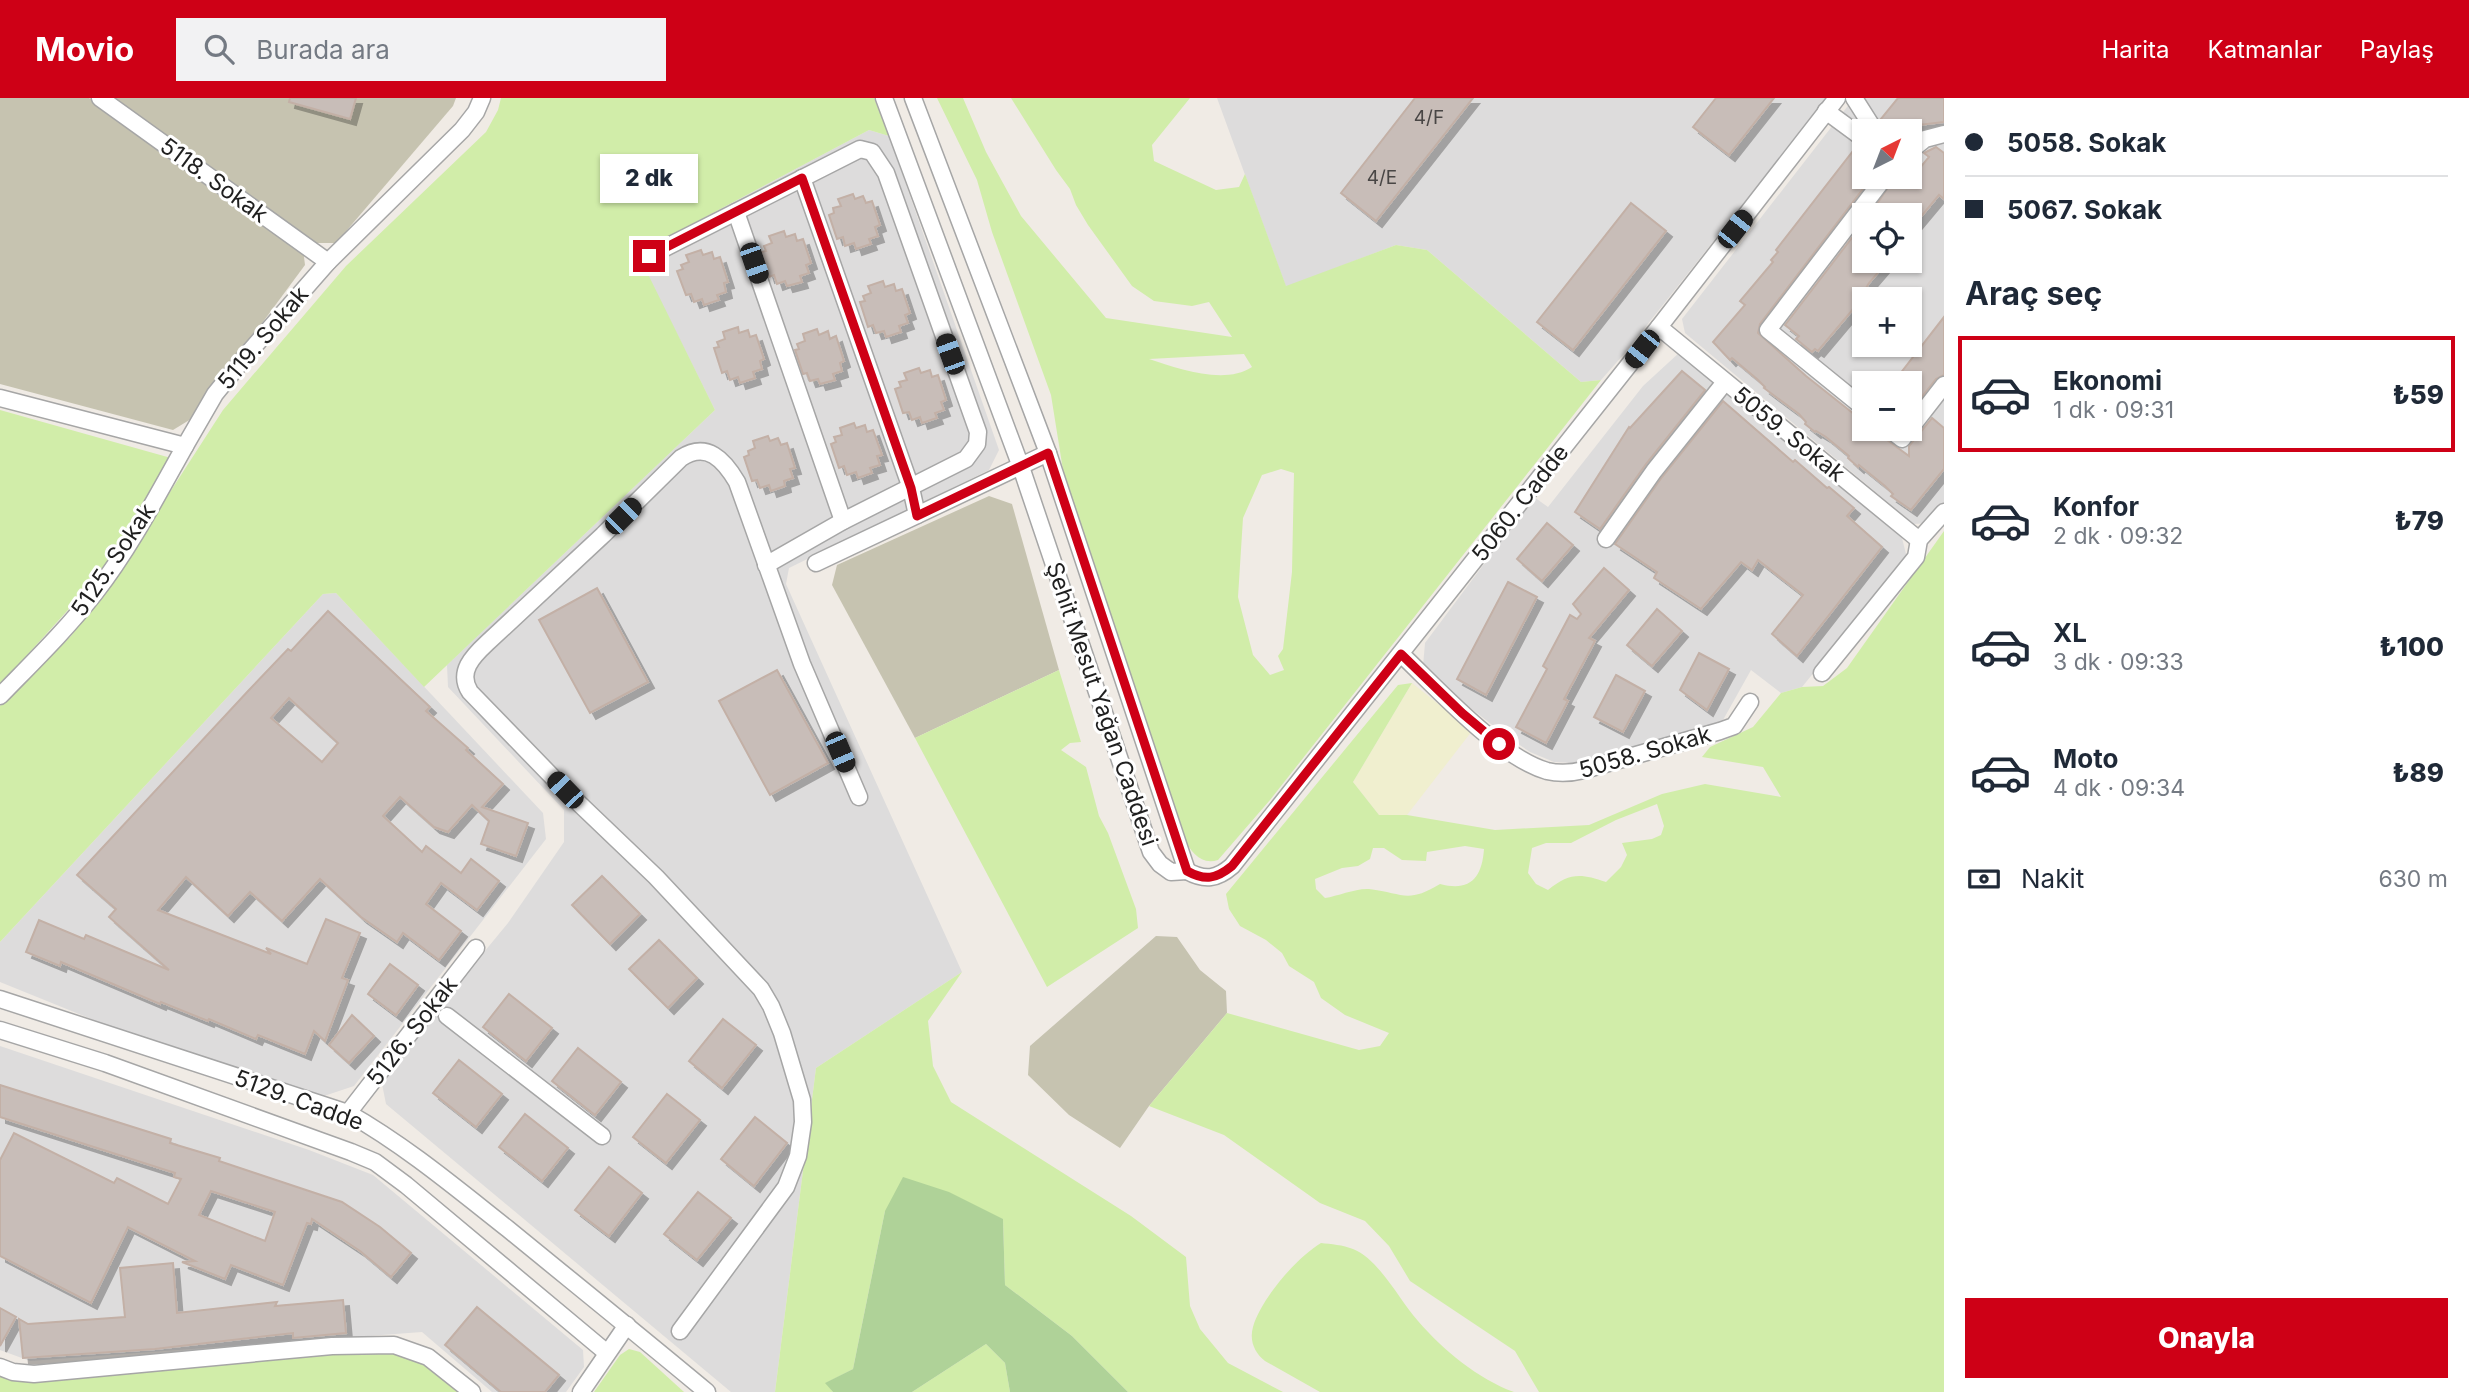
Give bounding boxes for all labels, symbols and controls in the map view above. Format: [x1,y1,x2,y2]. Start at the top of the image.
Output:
search box [176,18,666,81]
text: Movio [35,29,134,69]
icon: search [200,30,238,68]
text: Burada ara [256,34,390,65]
text: Harita [2102,35,2170,64]
text: Katmanlar [2208,35,2322,64]
text: Paylaş [2360,35,2434,64]
house number: 4/F [1414,106,1444,129]
north arrow [1852,119,1922,189]
map controls [1852,119,1922,441]
text: 5058. Sokak [2007,127,2166,158]
street label: 5118. Sokak [155,132,274,229]
callout: 2 dk [600,155,698,204]
text: 2 dk [625,164,673,192]
house number: 4/E [1367,166,1397,189]
text: 5067. Sokak [2007,194,2162,225]
button: locate [1852,203,1922,273]
car [1714,206,1757,252]
route end [633,240,665,272]
car [738,240,771,286]
text: Araç seç [1965,274,2102,313]
street label: 5119. Sokak [212,280,315,395]
button: + [1852,287,1922,357]
car [1621,326,1664,372]
car [933,331,968,377]
icon: car [1969,363,2032,426]
text: Ekonomi [2053,365,2162,396]
button: − [1852,371,1922,441]
text: ₺59 [2393,379,2444,410]
street label: 5059. Sokak [1727,380,1851,488]
text: 1 dk · 09:31 [2053,396,2174,424]
street label: 5060. Cadde [1466,439,1574,567]
icon: car [1969,489,2032,552]
text: Konfor [2053,491,2139,522]
car [601,494,646,538]
street label: 5125. Sokak [65,498,161,622]
text: ₺79 [2394,505,2444,536]
text: 2 dk · 09:32 [2053,522,2183,550]
street label: Şehit Mesut Yağan Caddesi [1040,558,1164,850]
icon: car [1969,615,2032,678]
text: XL [2053,617,2087,648]
text: ₺100 [2379,631,2444,662]
text: 3 dk · 09:33 [2053,648,2184,676]
street label: 5058. Sokak [1576,720,1715,784]
route start [1483,728,1515,760]
car [823,729,858,775]
icon: car [1969,741,2032,804]
text: Moto [2053,743,2118,774]
text: ₺89 [2392,757,2444,788]
car [543,768,588,812]
text: 4 dk · 09:34 [2053,774,2185,802]
icon: cash [1965,860,2003,898]
text: Nakit [2021,863,2084,894]
text: 630 m [2378,865,2448,893]
street label: 5126. Sokak [361,971,463,1091]
street label: 5129. Cadde [231,1064,367,1136]
button: Onayla [1965,1298,2448,1378]

